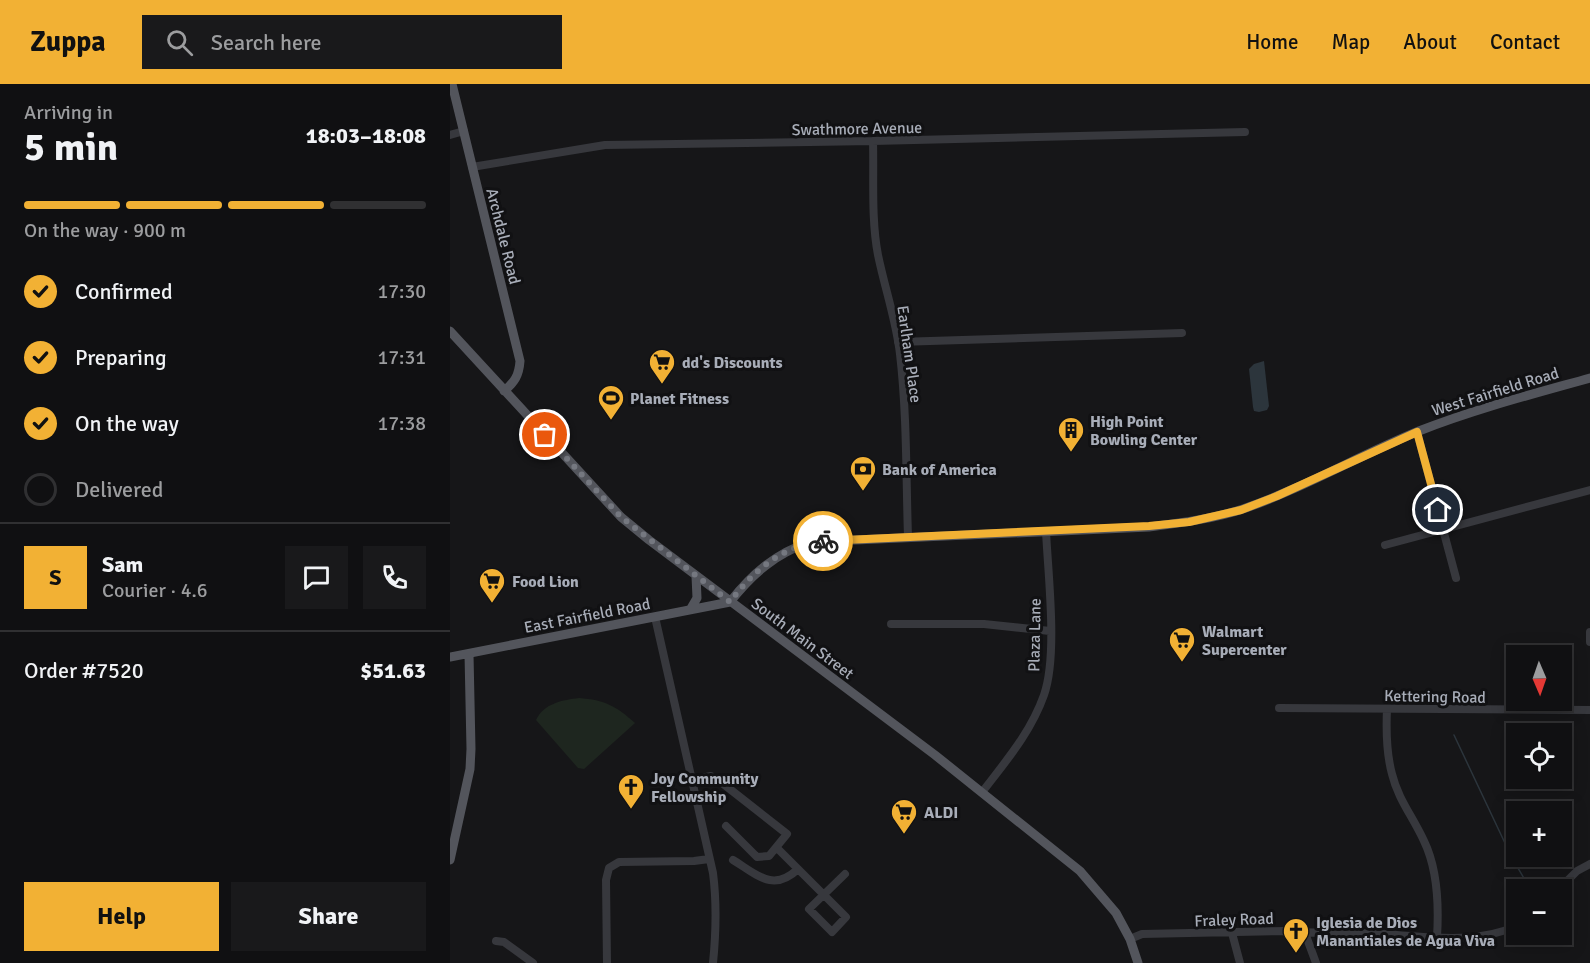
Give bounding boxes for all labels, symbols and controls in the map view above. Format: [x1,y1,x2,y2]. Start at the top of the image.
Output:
search box [142,15,562,69]
text: Zuppa [30,25,106,59]
icon: search [163,26,196,59]
text: Search here [211,29,322,56]
text: Home [1246,29,1299,55]
text: Map [1332,29,1370,55]
text: About [1403,29,1457,55]
text: Contact [1490,29,1560,55]
text: Arriving in [24,100,113,125]
street label: Swathmore Avenue [792,118,922,140]
text: 18:03–18:08 [306,122,426,149]
text: 5 min [24,123,118,171]
street label: Archdale Road [481,186,525,286]
text: On the way · 900 m [24,218,186,243]
icon: check [24,275,57,308]
text: Confirmed [75,278,173,305]
text: 17:30 [377,279,426,304]
street label: Earlham Place [892,304,926,404]
icon: check [24,341,57,374]
text: Preparing [75,344,167,371]
text: 17:31 [377,345,426,370]
supermarket icon: dd's Discounts [647,347,677,385]
place label: dd's Discounts [682,353,783,373]
street label: West Fairfield Road [1429,363,1561,421]
sports icon: Planet Fitness [596,383,626,421]
place label: Planet Fitness [630,389,729,409]
icon: check [24,407,57,440]
pin [519,409,570,460]
text: On the way [75,410,179,437]
text: 17:38 [377,411,426,436]
place label: High Point Bowling Center [1090,412,1198,450]
building icon: High Point Bowling Center [1056,415,1086,453]
icon: bag [528,418,561,451]
bank icon: Bank of America [848,454,878,492]
place label: Bank of America [882,460,997,480]
text: Delivered [75,476,163,503]
pin [1412,484,1463,535]
icon: home [1421,493,1454,526]
courier [793,511,853,571]
icon: bike [807,525,840,558]
button: chat [285,546,348,609]
button: phone [363,546,426,609]
text: Sam [102,551,143,578]
text: S [49,564,62,591]
supermarket icon: Food Lion [477,566,507,604]
place label: Food Lion [512,572,579,592]
text: Courier · 4.6 [102,578,208,603]
street label: East Fairfield Road [522,594,652,638]
street label: South Main Street [747,594,858,684]
street label: Plaza Lane [1024,598,1046,672]
place label: Walmart Supercenter [1202,622,1287,660]
supermarket icon: Walmart Supercenter [1167,625,1197,663]
north arrow [1506,645,1572,711]
map controls [1506,645,1572,945]
text: Order #7520 [24,657,144,684]
text: $51.63 [360,657,426,684]
street label: Kettering Road [1384,686,1486,708]
button: locate [1506,723,1572,789]
place label: Joy Community Fellowship [651,769,759,807]
church icon: Joy Community Fellowship [616,772,646,810]
supermarket icon: ALDI [889,797,919,835]
button: + [1506,801,1572,867]
place label: ALDI [924,803,958,823]
button: − [1506,879,1572,945]
button: Help [24,882,219,951]
button: Share [231,882,426,951]
street label: Fraley Road [1194,909,1274,931]
place label: Iglesia de Dios Manantiales de Agua Viva [1316,913,1495,951]
church icon: Iglesia de Dios Manantiales de Agua Viva [1281,916,1311,954]

